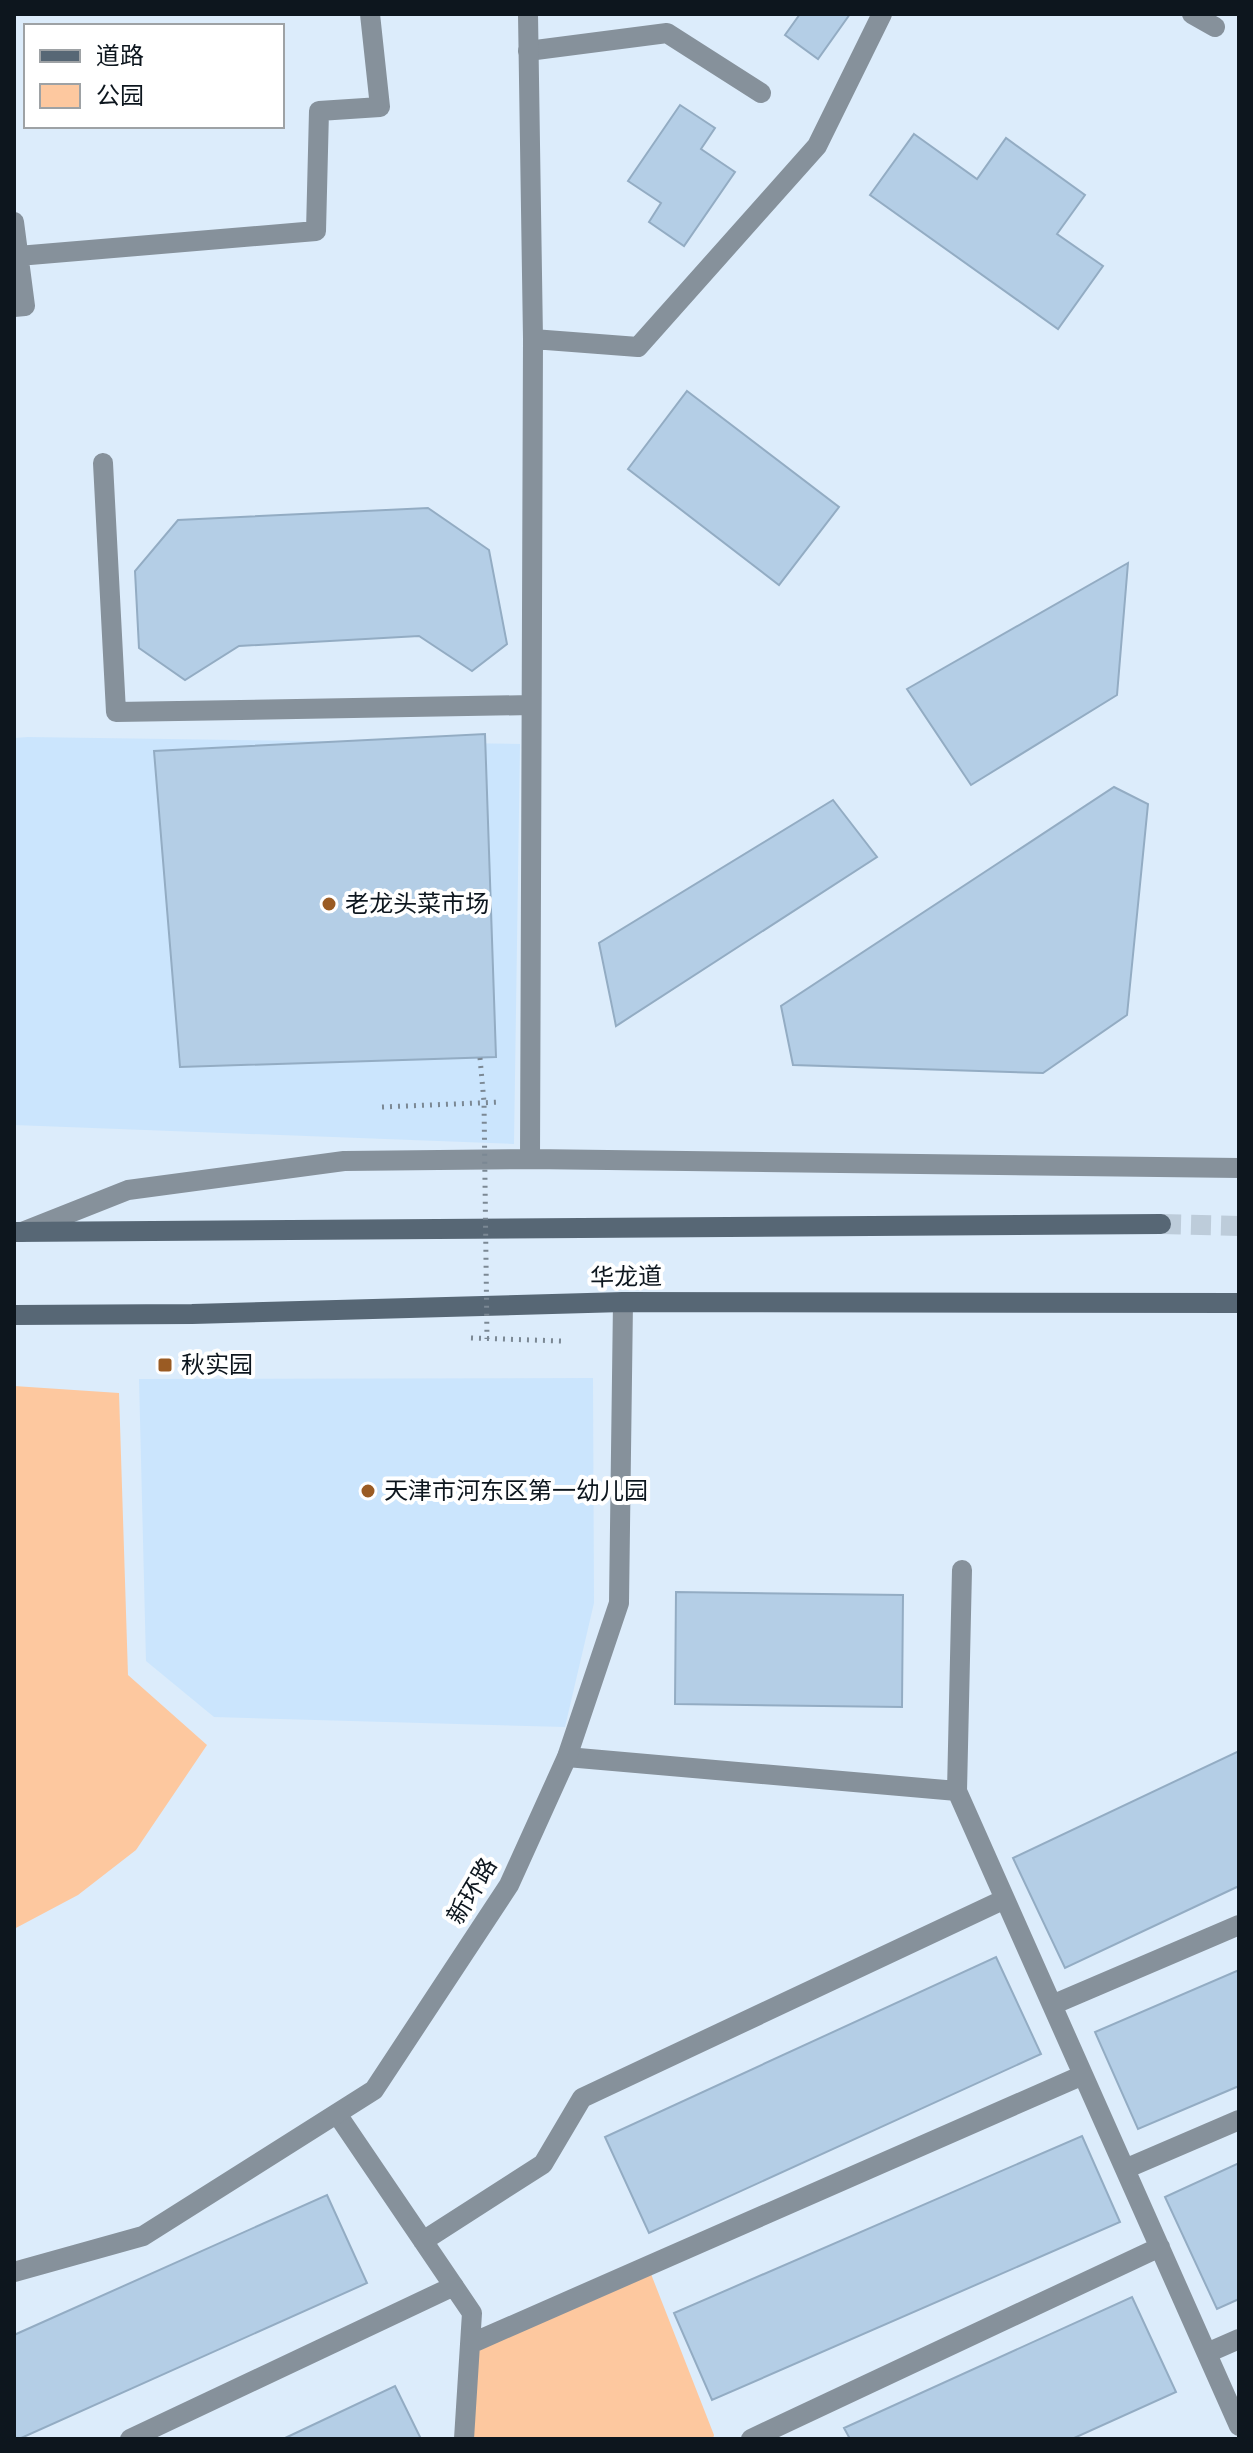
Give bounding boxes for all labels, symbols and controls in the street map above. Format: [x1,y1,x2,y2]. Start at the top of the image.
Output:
legend [24,24,284,128]
text: 道路 [96,42,144,70]
text: 公园 [96,82,144,110]
place label: 老龙头菜市场 [345,890,489,918]
marker: 老龙头菜市场 [320,895,338,913]
street label: 华龙道 [590,1262,662,1292]
place label: 秋实园 [181,1351,253,1379]
marker: 秋实园 [156,1356,174,1374]
place label: 天津市河东区第一幼儿园 [384,1477,648,1505]
marker: 天津市河东区第一幼儿园 [359,1482,377,1500]
street label: 新环路 [441,1853,503,1929]

